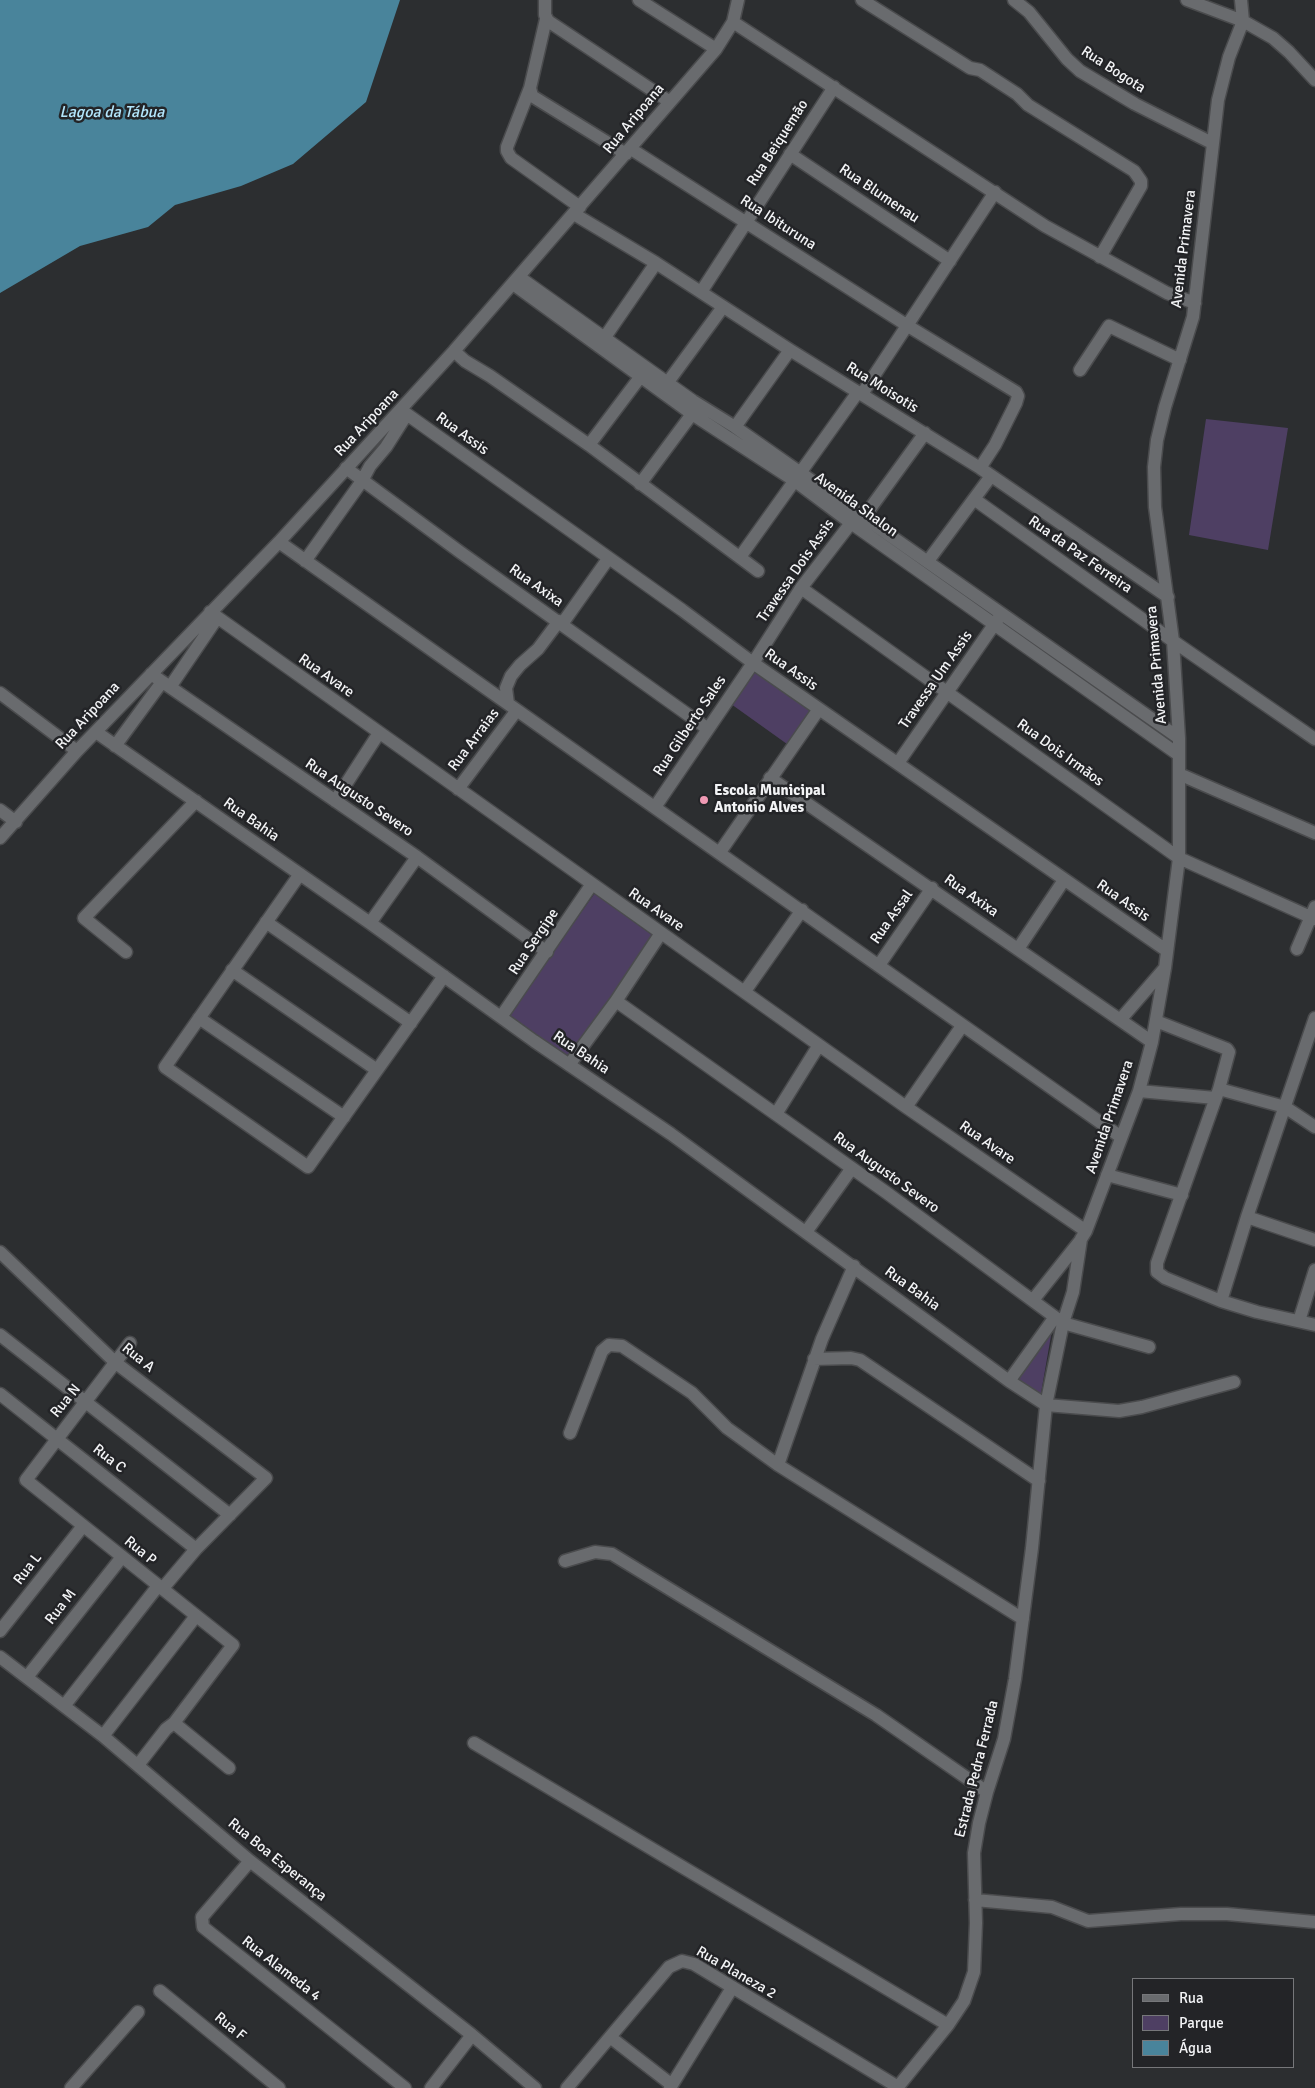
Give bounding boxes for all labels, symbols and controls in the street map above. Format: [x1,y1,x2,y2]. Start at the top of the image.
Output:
street label: Rua Bogota [1077,43,1149,97]
street label: Rua Aripoana [599,80,669,158]
street label: Rua Beiquemão [743,96,813,190]
water label: Lagoa da Tábua [60,103,164,123]
street label: Rua Blumenau [836,161,922,227]
street label: Avenida Primavera [1168,189,1200,309]
street label: Rua Ibituruna [737,192,819,254]
street label: Rua Moisotis [842,359,922,417]
street label: Rua Aripoana [331,385,403,461]
street label: Rua Assis [432,409,492,459]
street label: Avenida Shalon [811,469,901,541]
street label: Rua da Paz Ferreira [1025,512,1135,598]
street label: Travessa Dois Assis [754,516,838,626]
street label: Rua Axixa [505,561,567,611]
street label: Avenida Primavera [1143,605,1171,725]
street label: Travessa Um Assis [895,627,977,733]
street label: Rua Assis [761,645,821,695]
street label: Rua Avare [295,650,357,702]
street label: Rua Gilberto Sales [650,672,730,780]
street label: Rua Aripoana [52,678,124,754]
street label: Rua Arraias [445,705,503,775]
street label: Rua Dois Irmãos [1013,715,1107,791]
street label: Rua Augusto Severo [301,755,417,841]
place label: Escola Municipal Antonio Alves [714,782,825,817]
street label: Rua Bahia [219,794,283,846]
marker: Escola Municipal Antonio Alves [698,794,710,806]
street label: Rua Axixa [940,871,1002,921]
street label: Rua Assis [1093,876,1153,926]
street label: Rua Avare [625,884,687,936]
street label: Rua Assal [867,886,917,948]
street label: Rua Sergipe [505,905,563,979]
street label: Rua Bahia [549,1028,613,1078]
street label: Avenida Primavera [1082,1058,1138,1176]
street label: Rua Avare [956,1117,1018,1169]
street label: Rua Augusto Severo [829,1128,943,1218]
street label: Rua Bahia [881,1263,943,1315]
street label: Rua A [118,1339,158,1377]
street label: Rua N [47,1381,85,1421]
street label: Rua C [89,1441,129,1477]
street label: Rua P [120,1533,160,1569]
street label: Rua L [10,1549,46,1589]
street label: Rua M [42,1586,80,1628]
street label: Estrada Pedra Ferrada [951,1698,1003,1840]
street label: Rua Boa Esperança [224,1815,330,1905]
street label: Rua Alameda 4 [238,1933,324,2005]
street label: Rua Planeza 2 [693,1943,779,2003]
legend [1132,1978,1295,2068]
text: Rua [1179,1989,1204,2007]
street label: Rua F [210,2009,250,2045]
text: Parque [1179,2014,1224,2032]
text: Água [1179,2039,1212,2057]

